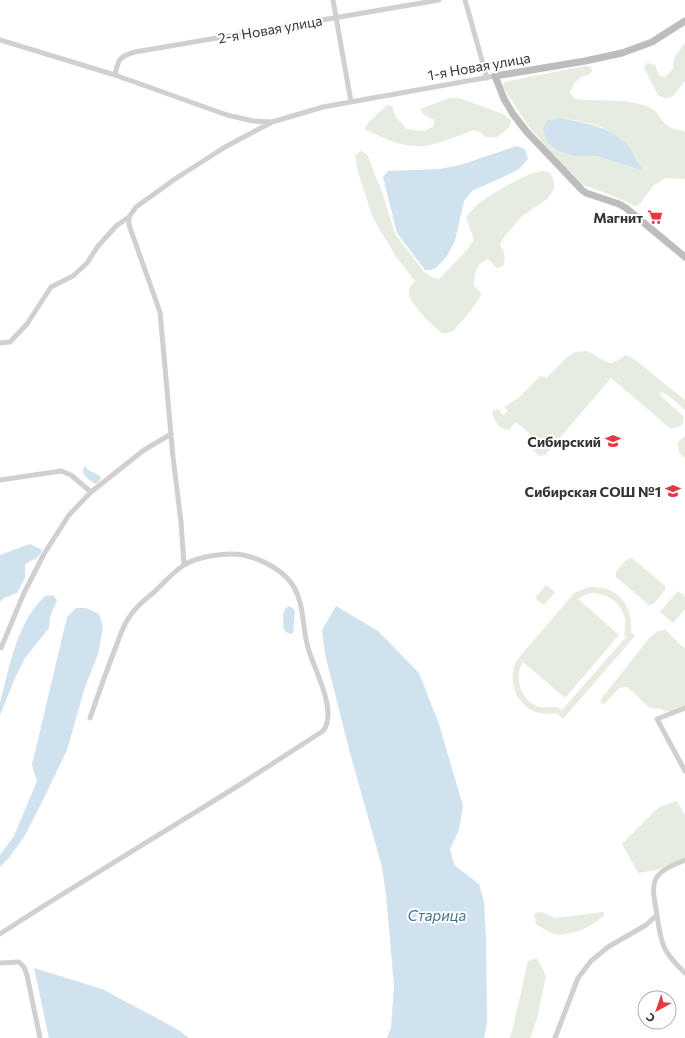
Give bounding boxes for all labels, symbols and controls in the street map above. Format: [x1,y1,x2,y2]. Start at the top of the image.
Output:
street label: 2-я Новая улица [217,11,323,47]
street label: 1-я Новая улица [426,49,532,83]
supermarket icon: Магнит [646,208,664,226]
place label: Магнит [593,209,643,226]
school or university icon: Сибирский [604,432,622,450]
place label: Сибирский [527,433,601,450]
school or university icon: Сибирская СОШ №1 [664,482,682,500]
place label: Сибирская СОШ №1 [525,483,661,500]
water label: Старица [408,906,467,924]
north arrow [637,990,677,1030]
text: С [643,1010,657,1025]

